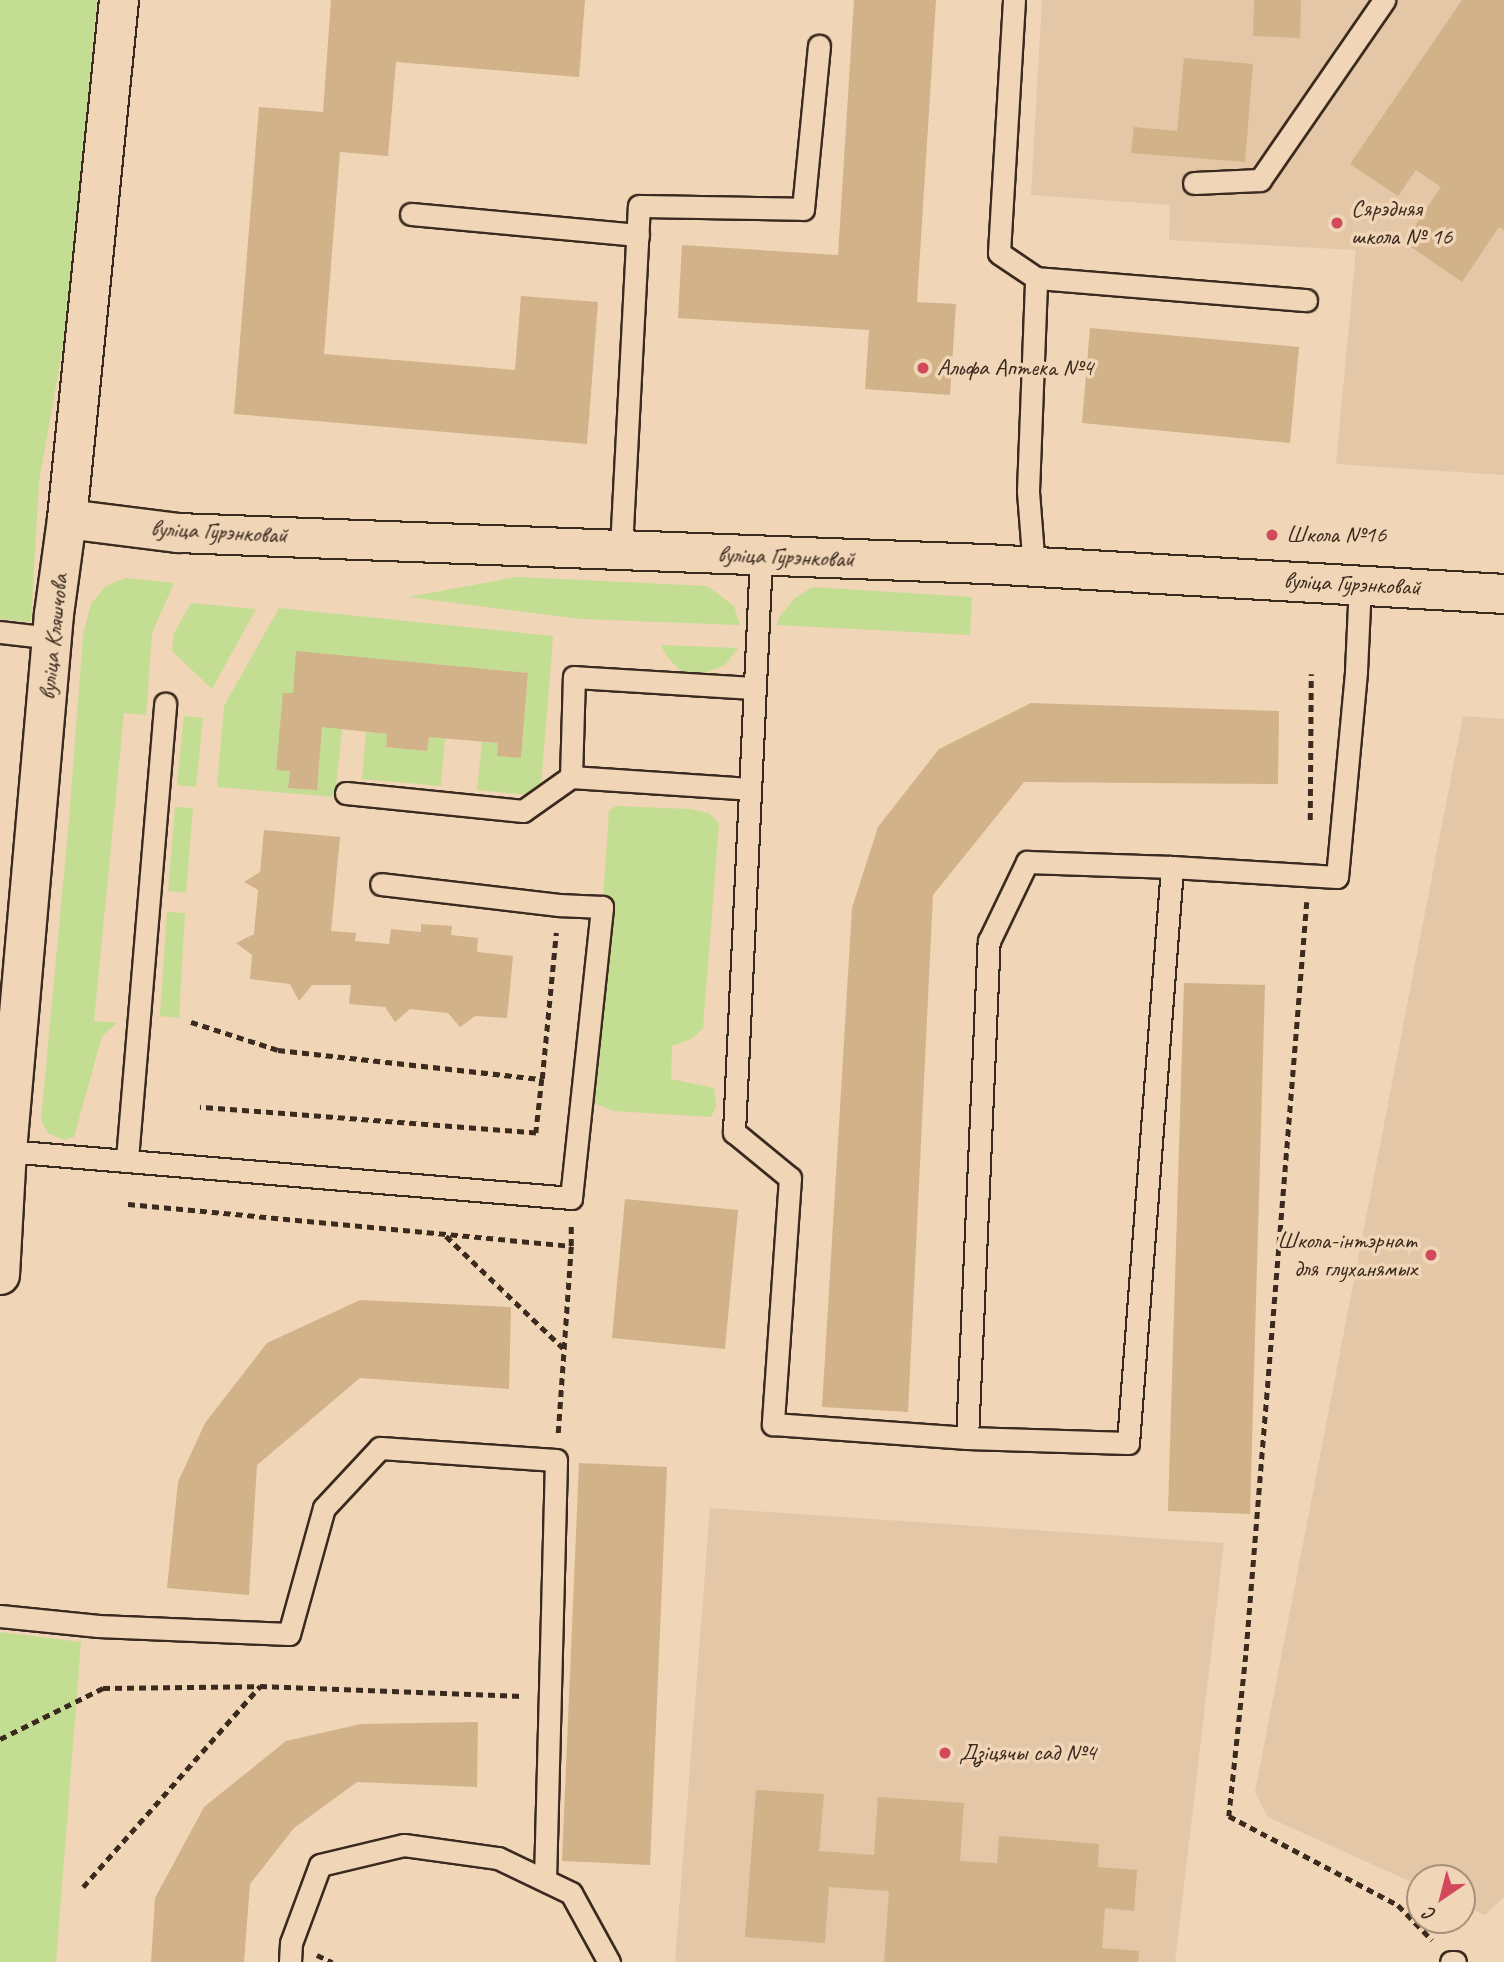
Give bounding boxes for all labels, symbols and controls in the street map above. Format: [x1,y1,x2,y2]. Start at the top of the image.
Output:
place label: Сярэдняя школа № 16 [1351,195,1452,251]
marker: Сярэдняя школа № 16 [1329,215,1345,231]
place label: Альфа Аптека №4 [937,354,1093,382]
marker: Альфа Аптека №4 [915,360,931,376]
street label: вуліца Гурэнковай [150,514,288,550]
place label: Школа №16 [1286,521,1386,549]
marker: Школа №16 [1264,527,1280,543]
street label: вуліца Гурэнковай [717,540,855,574]
street label: вуліца Гурэнковай [1283,566,1421,602]
street label: вуліца Кляшчова [33,572,75,702]
place label: Школа-інтэрнат для глуханямых [1277,1227,1417,1283]
marker: Школа-інтэрнат для глуханямых [1423,1247,1439,1263]
place label: Дзіцячы сад №4 [959,1739,1096,1767]
marker: Дзіцячы сад №4 [937,1745,953,1761]
north arrow [1406,1864,1476,1934]
text: С [1419,1902,1441,1927]

